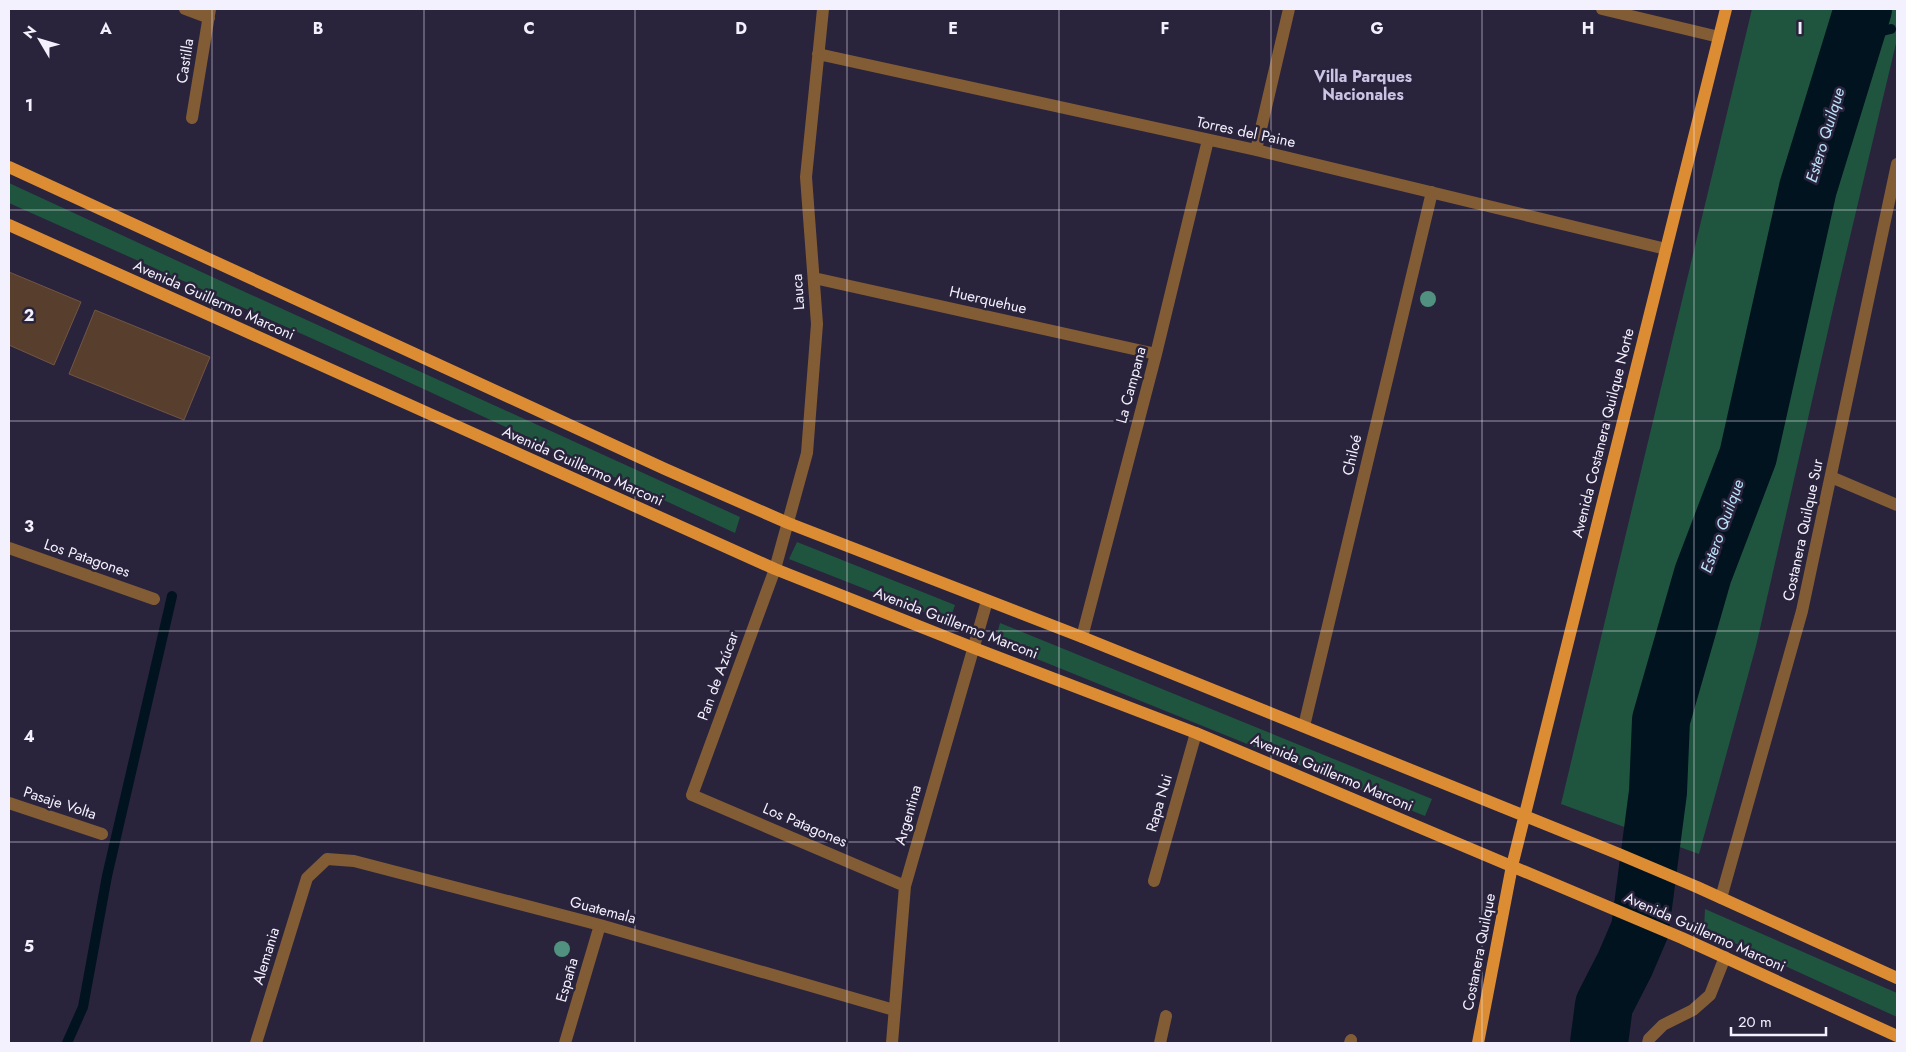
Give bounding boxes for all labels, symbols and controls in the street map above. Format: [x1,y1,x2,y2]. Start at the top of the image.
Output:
north arrow [15,15,65,65]
text: A [99,17,112,40]
text: B [313,17,323,40]
text: C [523,17,535,40]
text: D [735,17,747,40]
text: E [948,17,958,40]
text: F [1161,17,1169,40]
text: G [1370,17,1384,40]
text: H [1582,17,1594,40]
text: I [1797,17,1803,40]
text: N [18,21,41,43]
street label: Castilla [171,37,199,85]
district label: Villa Parques Nacionales [1313,65,1412,106]
water label: Estero Quilque [1800,85,1850,185]
text: 1 [25,94,33,117]
street label: Torres del Paine [1194,111,1298,153]
street label: Avenida Guillermo Marconi [130,255,298,345]
street label: Lauca [786,273,810,311]
street label: Huerquehue [947,280,1029,320]
text: 2 [24,304,34,327]
street label: Avenida Costanera Quilque Norte [1566,326,1640,540]
street label: La Campana [1110,344,1152,426]
street label: Avenida Guillermo Marconi [499,421,667,511]
street label: Chiloé [1337,432,1367,478]
street label: Costanera Quilque Sur [1777,456,1829,603]
water label: Estero Quilque [1694,476,1750,576]
text: 3 [24,515,34,538]
street label: Los Patagones [41,533,133,583]
street label: Avenida Guillermo Marconi [871,582,1041,664]
street label: Pan de Azúcar [692,628,745,724]
text: 4 [23,725,35,748]
street label: Avenida Guillermo Marconi [1247,729,1417,817]
street label: Rapa Nui [1140,771,1178,835]
street label: Pasaje Volta [21,781,99,825]
street label: Argentina [889,782,927,848]
street label: Los Patagones [759,797,851,853]
street label: Avenida Guillermo Marconi [1621,887,1789,977]
street label: Guatemala [567,891,639,929]
street label: Costanera Quilque [1457,891,1501,1013]
street label: Alemania [247,925,285,987]
text: 5 [24,935,34,958]
street label: España [550,955,584,1005]
scale bar [1731,1004,1826,1036]
text: 20 m [1738,1011,1772,1033]

